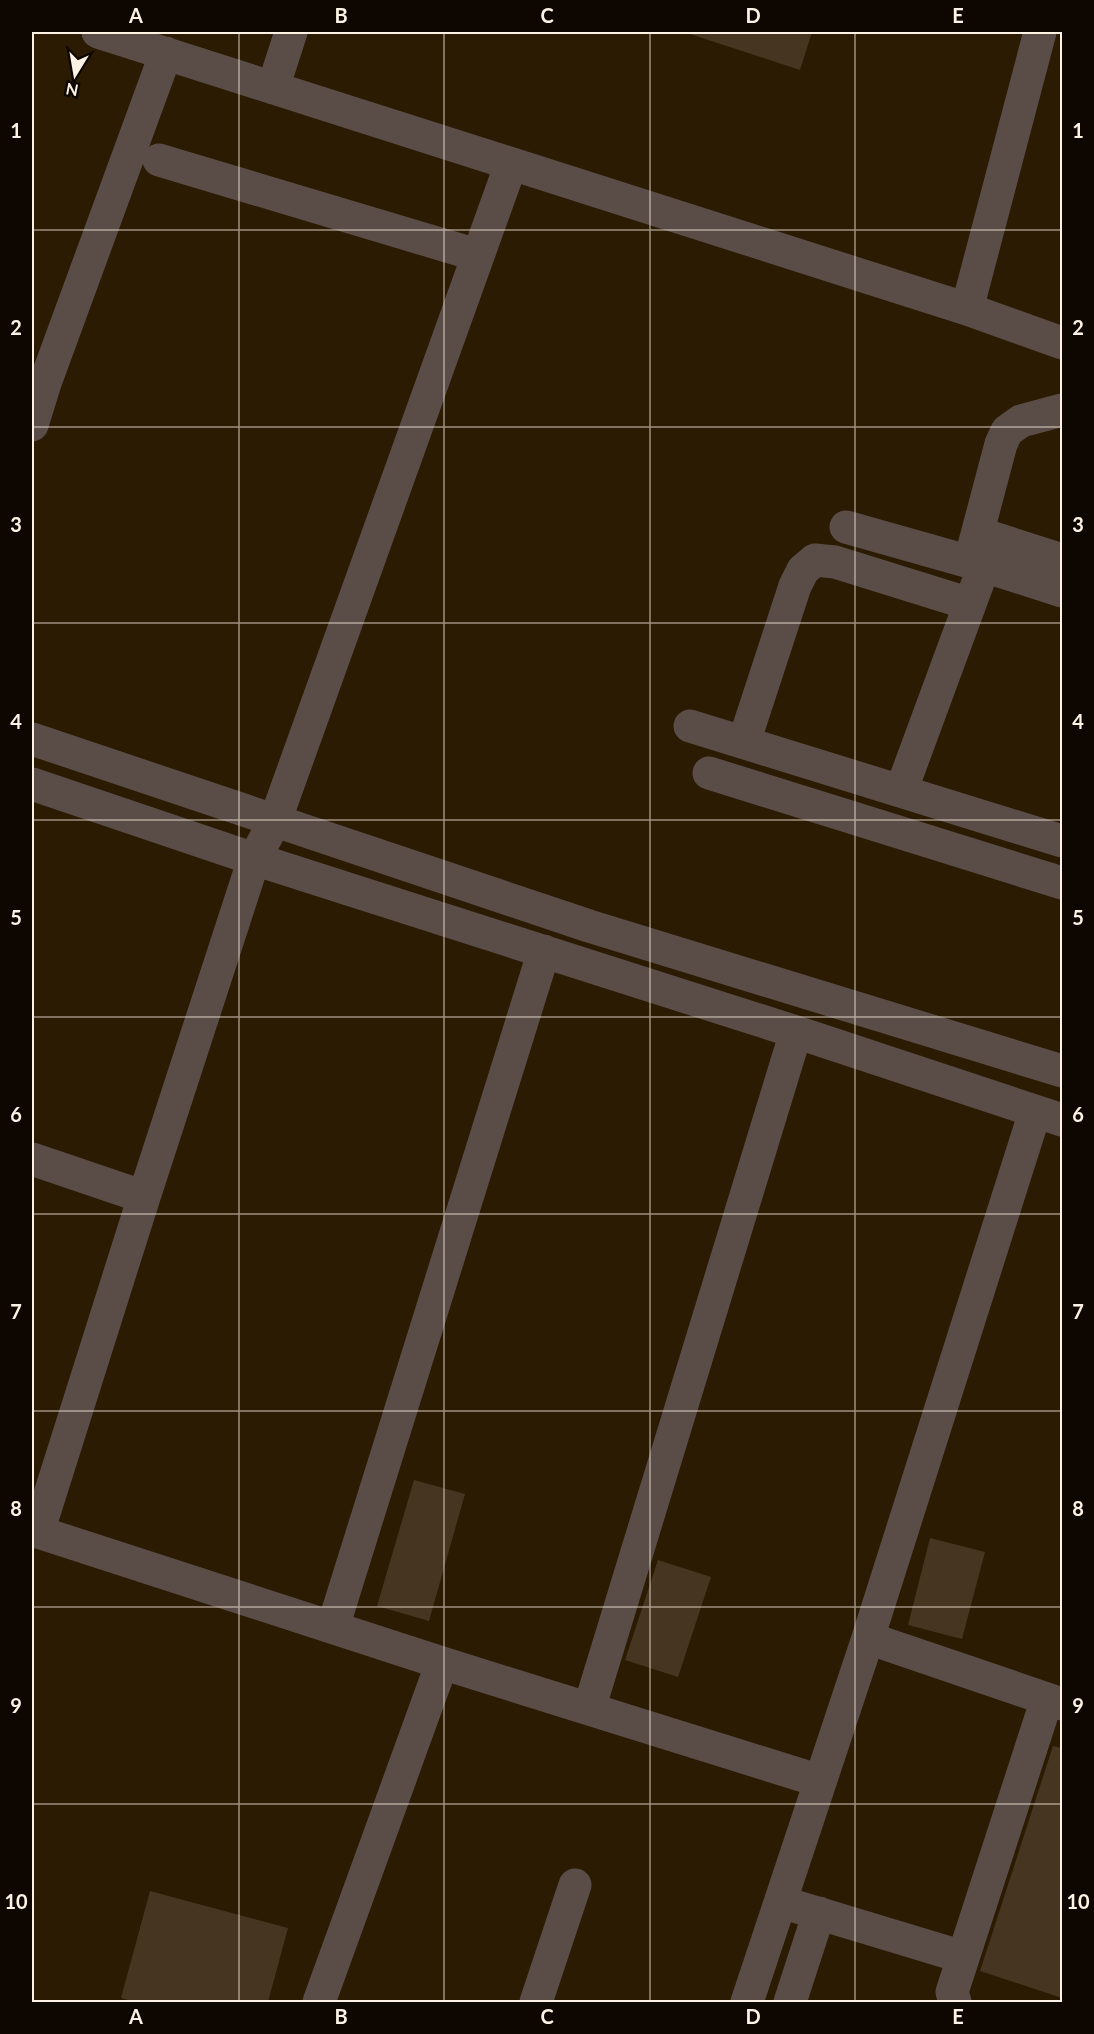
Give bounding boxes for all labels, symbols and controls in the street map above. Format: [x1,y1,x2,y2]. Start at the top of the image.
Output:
text: A [128,3,143,27]
text: B [334,3,348,27]
text: C [540,3,554,27]
text: D [745,3,761,27]
text: E [952,3,964,27]
north arrow [45,45,105,105]
text: N [64,80,80,101]
text: 1 [10,118,22,142]
text: 1 [1072,118,1084,142]
text: 2 [10,315,22,339]
text: 2 [1072,315,1084,339]
text: 3 [10,512,22,536]
text: 3 [1072,512,1084,536]
text: 4 [10,709,22,733]
text: 4 [1072,709,1084,733]
text: 5 [10,905,22,929]
text: 5 [1072,905,1084,929]
text: 6 [10,1102,22,1126]
text: 6 [1072,1102,1084,1126]
text: 7 [10,1299,22,1323]
text: 7 [1072,1299,1084,1323]
text: 8 [10,1496,22,1520]
text: 8 [1072,1496,1084,1520]
text: 9 [10,1693,22,1717]
text: 9 [1072,1693,1084,1717]
text: 10 [4,1889,28,1913]
text: 10 [1066,1889,1090,1913]
text: A [128,2004,143,2028]
text: B [334,2004,348,2028]
text: C [540,2004,554,2028]
text: D [745,2004,761,2028]
text: E [952,2004,964,2028]

